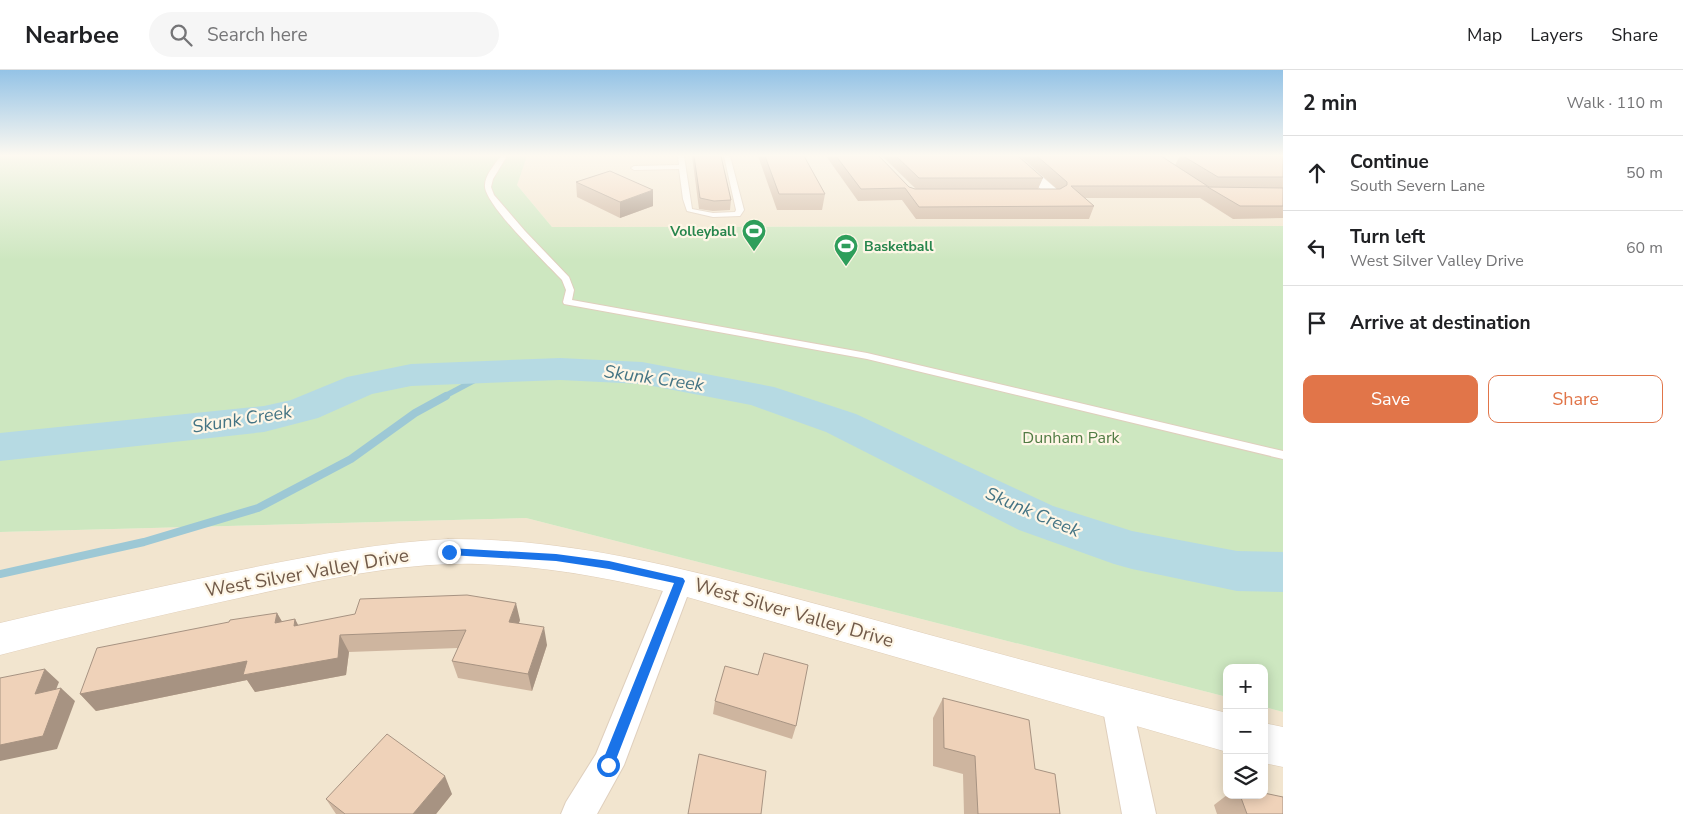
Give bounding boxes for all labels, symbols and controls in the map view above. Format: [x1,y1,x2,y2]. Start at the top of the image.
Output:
search box [149,12,499,57]
text: Nearbee [25,19,119,51]
icon: search [167,21,195,49]
text: Search here [207,22,308,48]
text: Map [1467,23,1502,47]
text: Layers [1530,23,1583,47]
text: Share [1611,23,1658,47]
text: 2 min [1303,89,1357,117]
text: Walk · 110 m [1567,92,1663,114]
text: Continue [1350,149,1429,175]
icon: ahead [1303,159,1331,187]
text: 50 m [1626,162,1663,184]
text: South Severn Lane [1350,175,1485,197]
sports icon: Volleyball [741,218,767,252]
place label: Volleyball [669,222,737,241]
text: Turn left [1350,224,1425,250]
sports icon: Basketball [833,233,859,267]
icon: left [1303,234,1331,262]
place label: Basketball [864,237,934,256]
text: 60 m [1626,237,1663,259]
text: West Silver Valley Drive [1350,250,1524,272]
icon: arrive [1303,309,1331,337]
text: Arrive at destination [1350,310,1531,336]
water label: Skunk Creek [603,359,706,397]
button: Save [1303,375,1478,423]
button: Share [1488,375,1663,423]
water label: Skunk Creek [190,399,295,439]
park label: Dunham Park [1022,427,1121,449]
water label: Skunk Creek [982,481,1085,543]
route end [438,541,461,564]
street label: West Silver Valley Drive [203,542,411,604]
street label: West Silver Valley Drive [691,572,897,654]
map controls [1223,664,1268,799]
button: + [1223,664,1268,709]
button: − [1223,709,1268,754]
route start [597,754,620,777]
button: layers [1223,754,1268,799]

